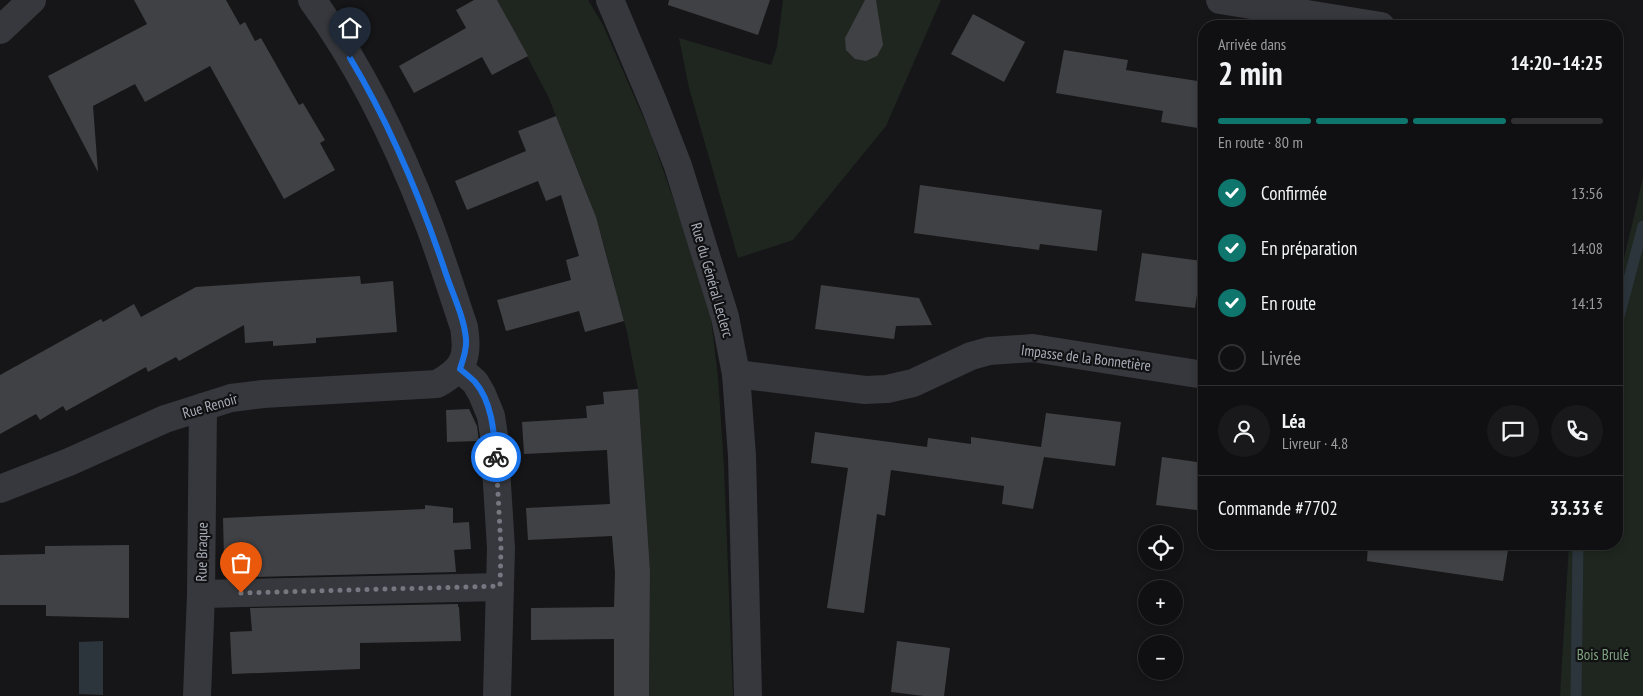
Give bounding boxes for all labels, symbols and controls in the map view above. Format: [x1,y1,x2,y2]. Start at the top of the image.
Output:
pin [329,7,371,58]
icon: home [336,14,364,42]
text: Arrivée dans [1218,34,1286,54]
text: 14:20–14:25 [1510,51,1603,75]
text: 2 min [1218,52,1283,94]
text: En route · 80 m [1218,132,1303,152]
icon: check [1218,179,1246,207]
text: Confirmée [1261,181,1327,205]
text: 13:56 [1571,183,1603,203]
street label: Rue du Général Leclerc [687,220,738,340]
icon: check [1218,234,1246,262]
text: En préparation [1261,236,1357,260]
text: 14:08 [1571,238,1603,258]
icon: check [1218,289,1246,317]
text: En route [1261,291,1316,315]
text: 14:13 [1571,293,1603,313]
street label: Impasse de la Bonnetière [1020,340,1152,375]
text: Livrée [1261,346,1301,370]
street label: Rue Renoir [180,388,240,422]
button: person [1218,405,1270,457]
button: chat [1487,405,1539,457]
button: phone [1551,405,1603,457]
text: Léa [1282,409,1306,433]
courier [471,432,521,482]
text: Livreur · 4.8 [1282,433,1348,453]
icon: bike [482,443,510,471]
text: Commande #7702 [1218,496,1338,520]
text: 33.33 € [1550,496,1603,520]
street label: Rue Braque [191,522,212,582]
map controls [1138,525,1183,680]
button: locate [1138,525,1183,570]
pin [220,542,262,593]
icon: bag [227,549,255,577]
button: + [1138,580,1183,625]
button: − [1138,635,1183,680]
park label: Bois Brulé [1577,645,1629,664]

